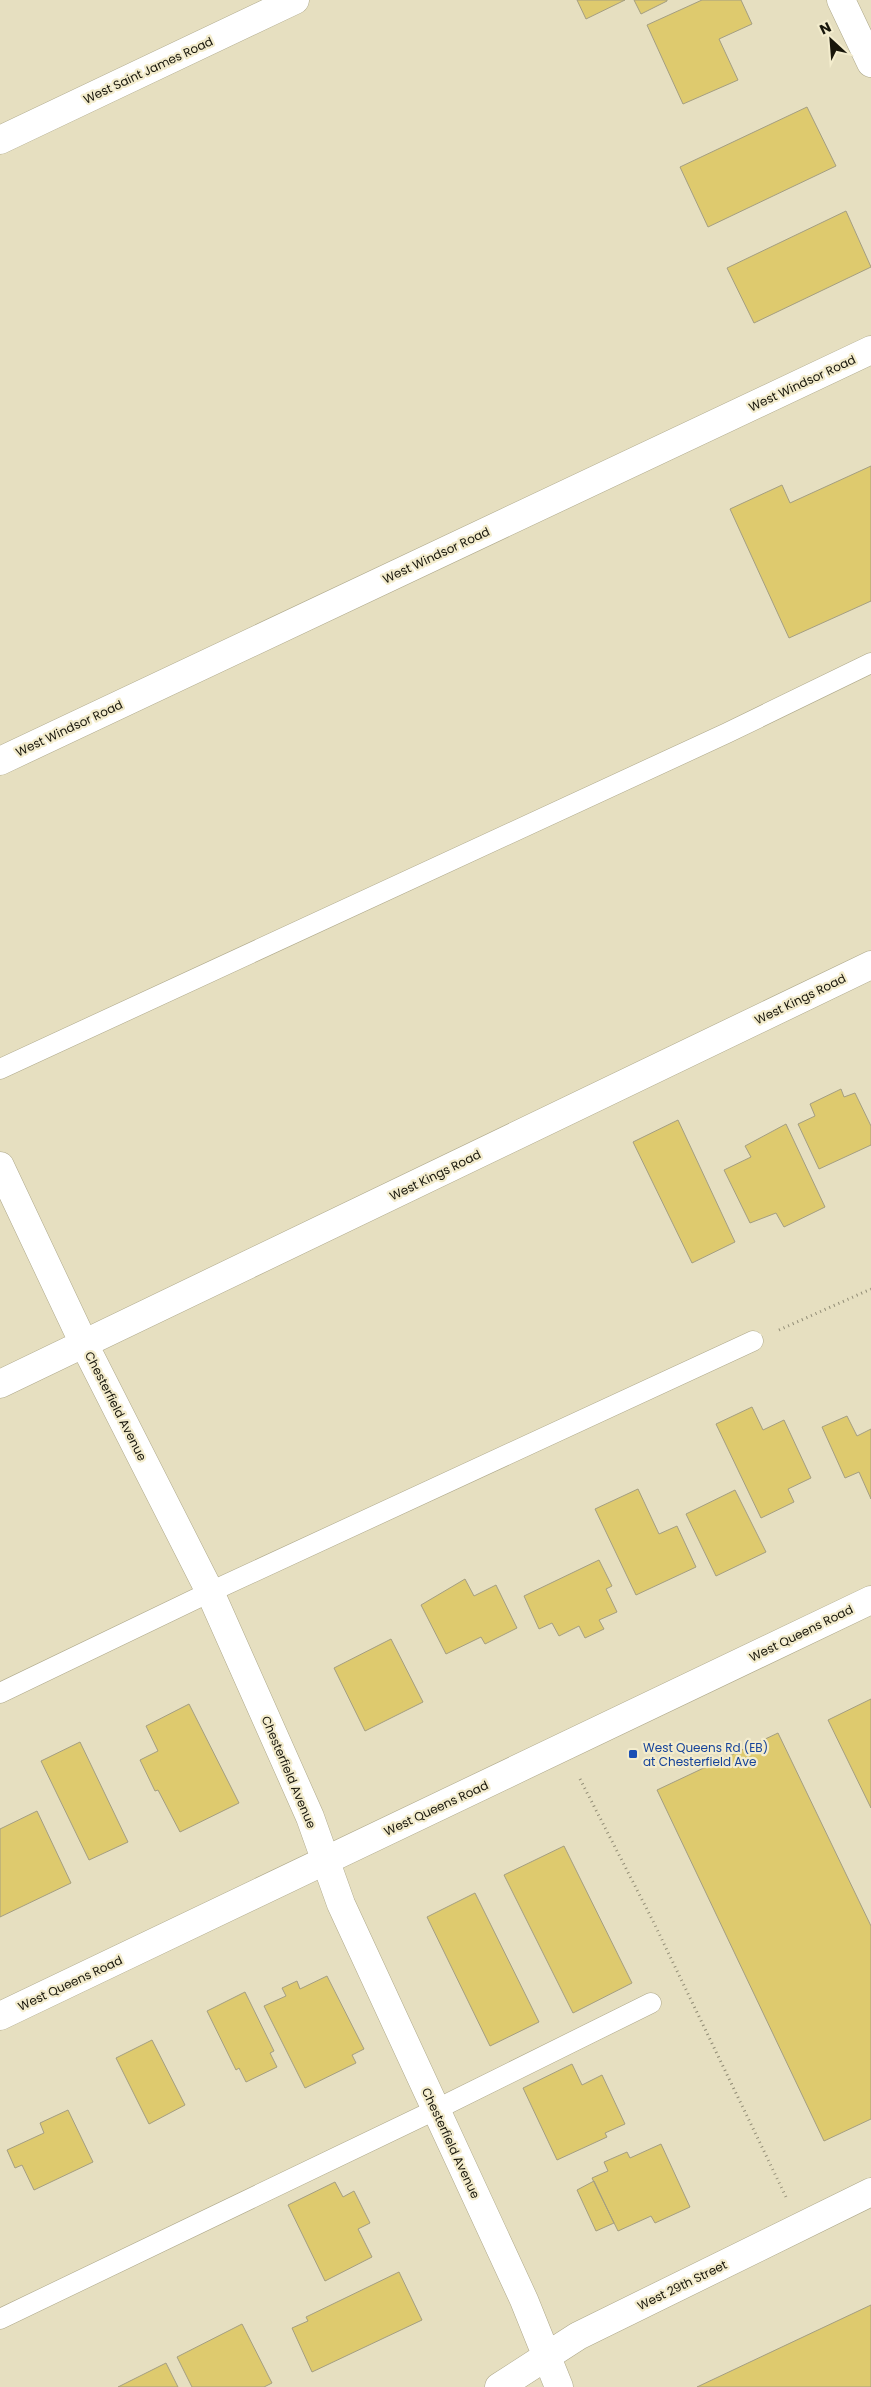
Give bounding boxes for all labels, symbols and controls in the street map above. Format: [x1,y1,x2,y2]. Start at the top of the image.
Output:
north arrow [806,15,856,65]
text: N [816,17,834,40]
street label: West Saint James Road [80,32,216,108]
street label: West Windsor Road [746,351,858,415]
street label: West Windsor Road [380,523,492,587]
street label: West Windsor Road [13,696,125,760]
street label: West Kings Road [752,970,848,1028]
street label: West Kings Road [387,1146,483,1204]
street label: Chesterfield Avenue [81,1348,151,1464]
street label: West Queens Road [746,1601,856,1665]
street label: Chesterfield Avenue [258,1713,320,1831]
place label: West Queens Rd (EB) at Chesterfield Ave [643,1739,768,1770]
marker: West Queens Rd (EB) at Chesterfield Ave [627,1748,639,1760]
street label: West Queens Road [381,1776,491,1840]
street label: West Queens Road [15,1951,125,2015]
street label: Chesterfield Avenue [418,2085,484,2201]
street label: West 29th Street [634,2256,730,2314]

